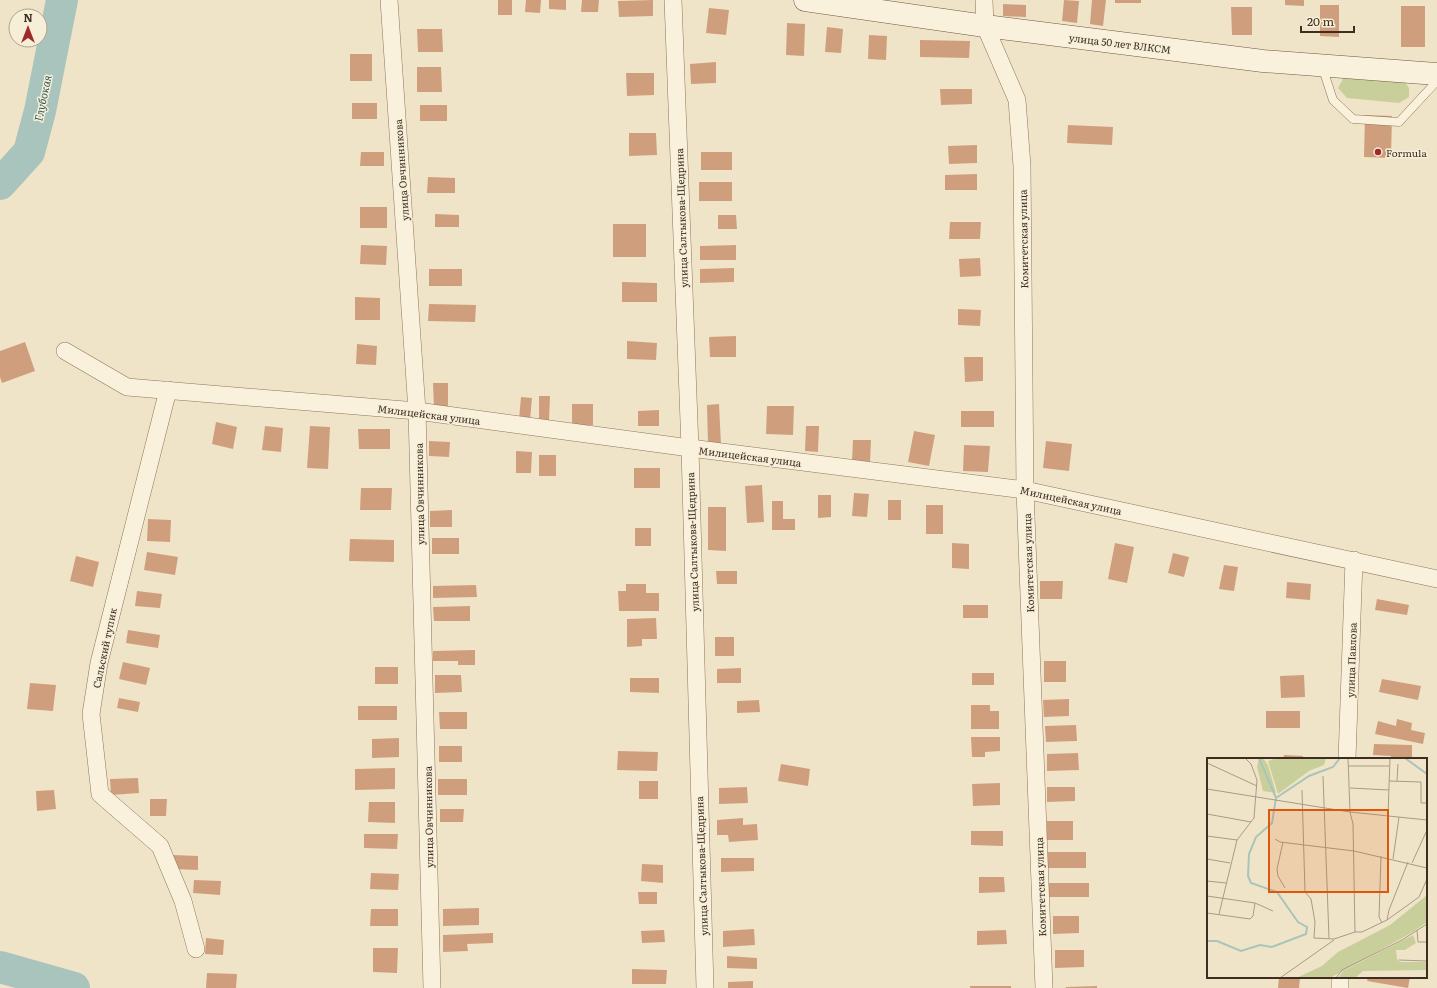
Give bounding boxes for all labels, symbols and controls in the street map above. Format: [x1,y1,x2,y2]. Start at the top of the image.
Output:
north arrow [8,8,48,48]
scale bar [1301,8,1354,34]
text: N [23,9,33,25]
text: 20 m [1307,12,1334,30]
street label: улица 50 лет ВЛКСМ [1068,29,1172,57]
water label: Глубокая [29,73,55,123]
street label: улица Овчинникова [390,118,412,221]
place label: Formula [1386,145,1427,160]
street label: улица Салтыкова-Щедрина [671,147,691,288]
marker: Formula [1373,147,1383,157]
street label: Комитетская улица [1015,189,1031,289]
street label: Милицейская улица [377,400,482,428]
street label: улица Овчинникова [411,442,427,545]
street label: Милицейская улица [698,442,803,470]
street label: улица Салтыкова-Щедрина [682,471,702,612]
street label: Милицейская улица [1019,482,1124,518]
street label: Комитетская улица [1019,512,1037,613]
street label: Сальский тупик [88,607,120,689]
street label: улица Павлова [1342,622,1360,698]
inset map [1207,758,1427,978]
street label: улица Овчинникова [420,765,436,868]
street label: улица Салтыкова-Щедрина [691,795,711,936]
street label: Комитетская улица [1031,836,1049,937]

